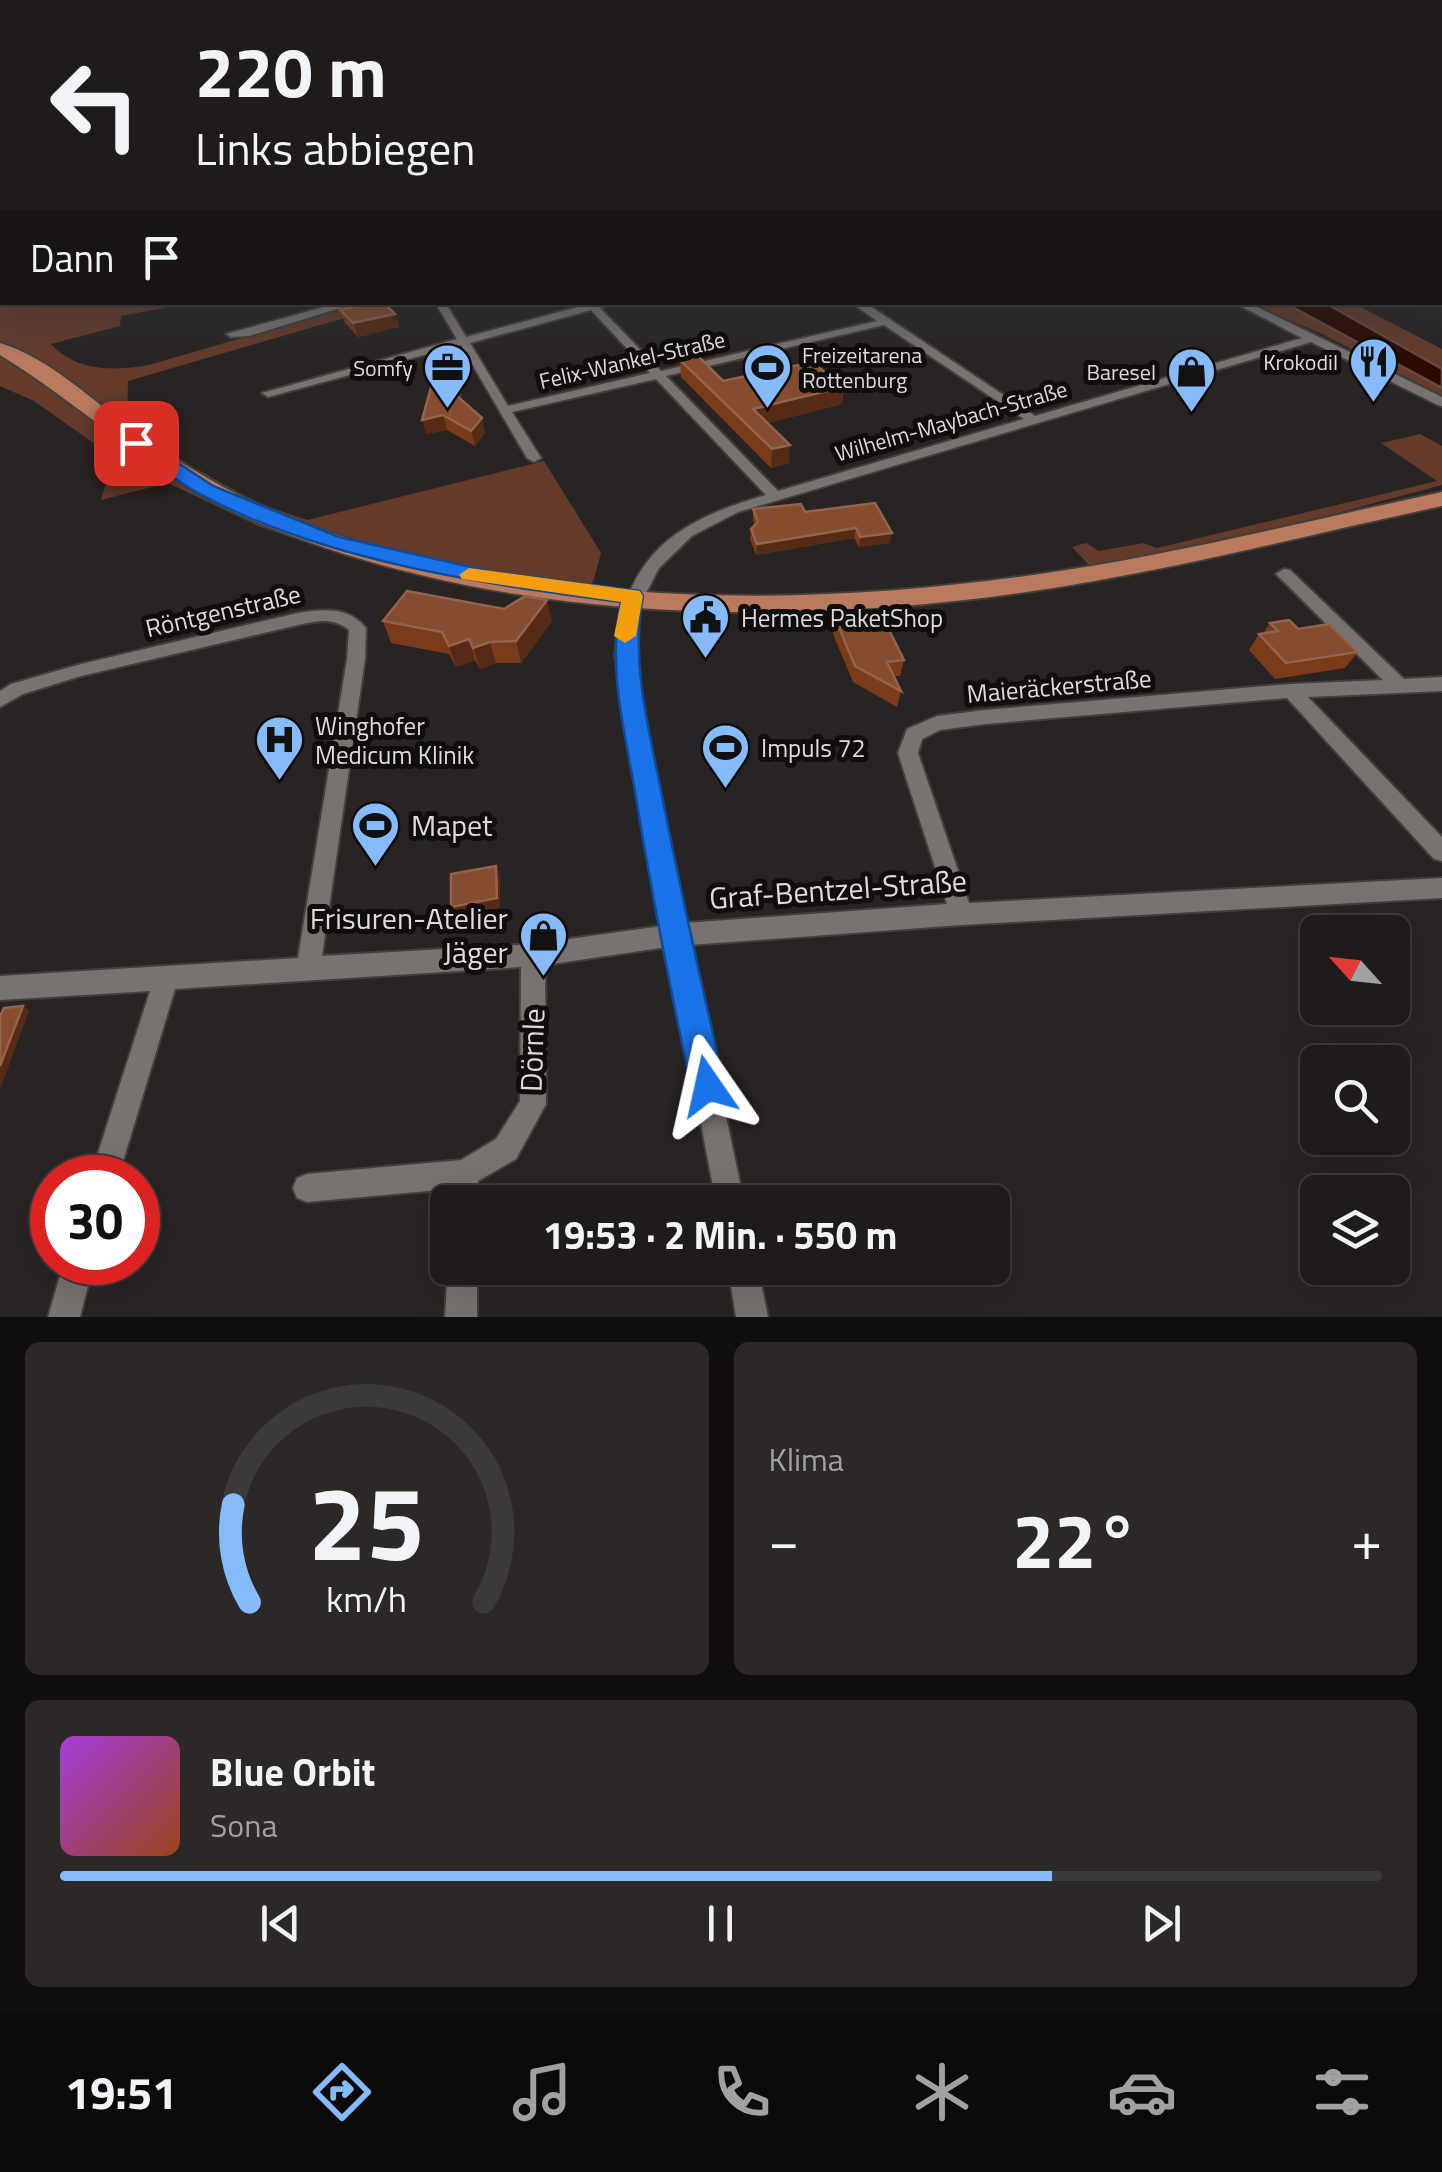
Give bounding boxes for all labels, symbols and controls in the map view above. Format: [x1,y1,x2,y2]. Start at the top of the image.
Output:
text: 220 m [195,18,387,124]
icon: left [30,40,160,170]
text: Links abbiegen [195,114,475,182]
text: Dann [30,229,114,287]
icon: arrive [134,230,189,285]
street label: Felix-Wankel-Straße [536,322,728,398]
restaurant icon: Krokodil [1347,336,1399,404]
place label: Freizeitarena Rottenburg [802,338,922,397]
office icon: Somfy [422,342,474,410]
sports icon: Freizeitarena Rottenburg [741,342,793,410]
place label: Krokodil [1263,345,1338,379]
shop icon: Baresel [1165,346,1217,414]
place label: Somfy [353,351,413,385]
place label: Baresel [1087,355,1156,389]
street label: Wilhelm-Maybach-Straße [831,372,1071,470]
pin [94,401,179,486]
icon: arrive [109,416,164,471]
street label: Röntgenstraße [142,575,304,647]
public building icon: Hermes PaketShop [680,592,732,660]
place label: Hermes PaketShop [741,599,943,637]
street label: Maieräckerstraße [965,659,1153,713]
place label: Winghofer Medicum Klinik [315,707,474,774]
hospital icon: Winghofer Medicum Klinik [254,714,306,782]
sports icon: Impuls 72 [700,722,752,790]
place label: Impuls 72 [761,729,865,767]
sports icon: Mapet [350,800,402,868]
place label: Mapet [411,802,493,848]
street label: Graf-Bentzel-Straße [708,857,968,921]
place label: Frisuren-Atelier Jäger [310,895,508,975]
shop icon: Frisuren-Atelier Jäger [517,910,569,978]
north arrow [1300,915,1410,1025]
map controls [1300,915,1410,1285]
street label: Dörnle [508,1007,556,1093]
position arrow [656,1034,760,1138]
button: search [1300,1045,1410,1155]
speed limit sign: 30 [30,1155,160,1285]
button: layers [1300,1175,1410,1285]
text: 19:53 · 2 Min. · 550 m [543,1206,897,1264]
text: Klima [769,1435,844,1483]
text: 25 [309,1442,425,1600]
text: 22° [1012,1483,1138,1597]
text: − [769,1498,799,1581]
text: + [1351,1498,1382,1581]
text: km/h [326,1571,407,1626]
text: Blue Orbit [210,1743,375,1801]
text: Sona [210,1801,277,1849]
icon: previous [253,1896,308,1951]
icon: pause [693,1896,748,1951]
icon: next [1134,1896,1189,1951]
icon: directions [307,2057,377,2127]
icon: music [507,2057,577,2127]
icon: phone [707,2057,777,2127]
icon: climate [907,2057,977,2127]
icon: car [1107,2057,1177,2127]
icon: filters [1307,2057,1377,2127]
text: 19:51 [65,2058,177,2126]

